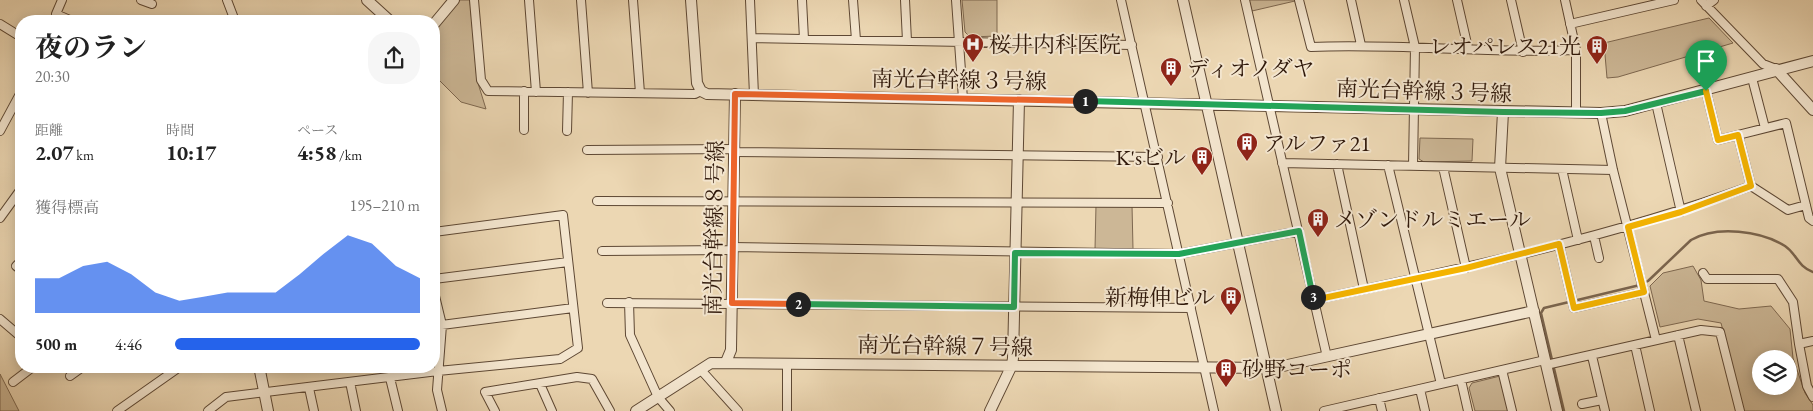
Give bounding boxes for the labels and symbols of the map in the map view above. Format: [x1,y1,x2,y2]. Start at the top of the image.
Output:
place label: 桜井内科医院 [989,30,1121,59]
hospital icon: 桜井内科医院 [961,32,985,63]
place label: レオパレス21光 [1429,32,1581,61]
building icon: レオパレス21光 [1585,34,1609,65]
pin [1685,40,1727,91]
place label: ディオノダヤ [1187,54,1314,83]
building icon: ディオノダヤ [1159,56,1183,87]
street label: 南光台幹線３号線 [871,64,1047,96]
street label: 南光台幹線３号線 [1336,73,1512,109]
pin: 1 [1072,88,1098,114]
place label: アルファ21 [1263,129,1371,158]
building icon: アルファ21 [1235,131,1259,162]
street label: 南光台幹線８号線 [698,140,730,316]
place label: K'sビル [1116,143,1186,172]
building icon: K'sビル [1190,145,1214,176]
place label: メゾンドルミエール [1334,205,1531,234]
building icon: メゾンドルミエール [1306,207,1330,238]
place label: 新梅伸ビル [1105,283,1215,312]
pin: 3 [1300,284,1326,310]
building icon: 新梅伸ビル [1219,285,1243,316]
pin: 2 [786,292,810,316]
street label: 南光台幹線７号線 [857,330,1033,362]
place label: 砂野コーポ [1242,355,1352,384]
building icon: 砂野コーポ [1214,357,1238,388]

